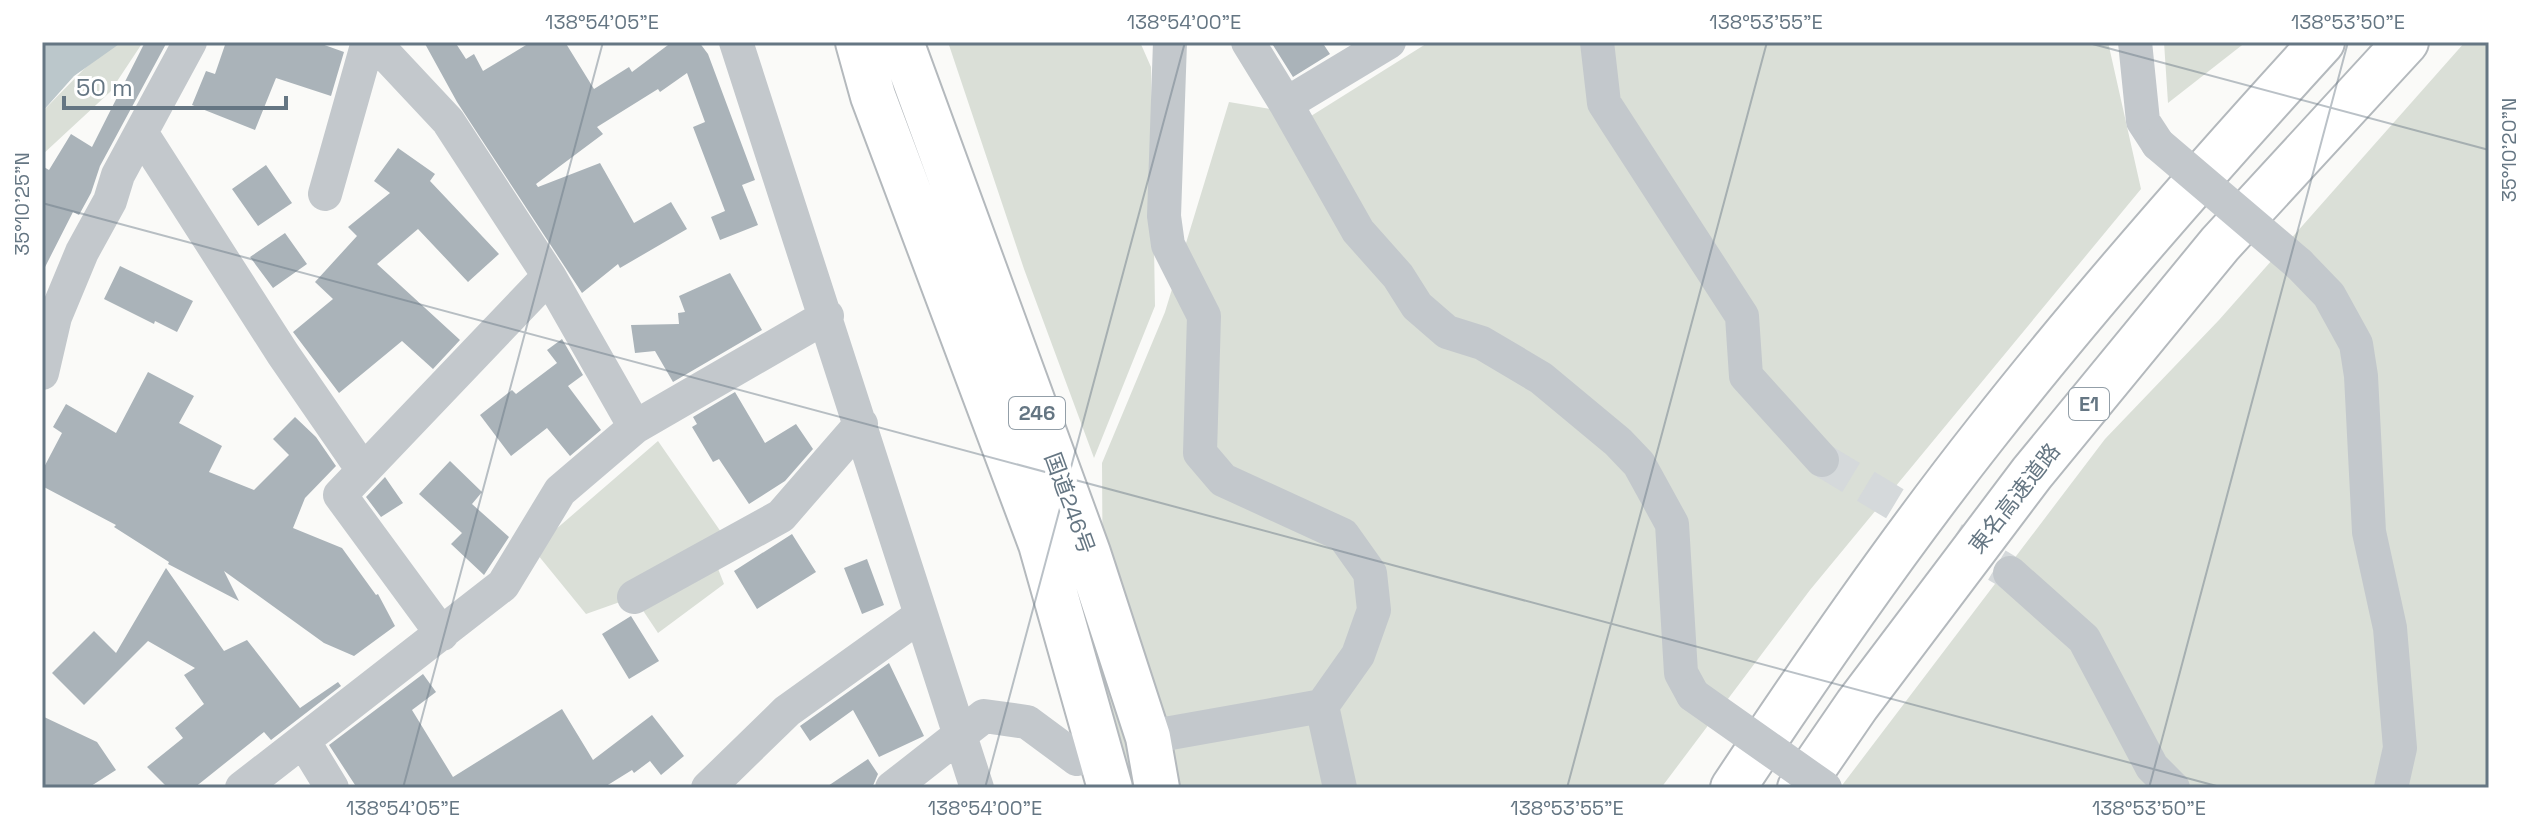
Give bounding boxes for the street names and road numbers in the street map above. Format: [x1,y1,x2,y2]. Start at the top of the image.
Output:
road number: E1 [2069,388,2109,420]
road number: 246 [1009,397,1065,429]
street label: 東名高速道路 [1962,437,2066,559]
street label: 国道246号 [1039,448,1101,558]

